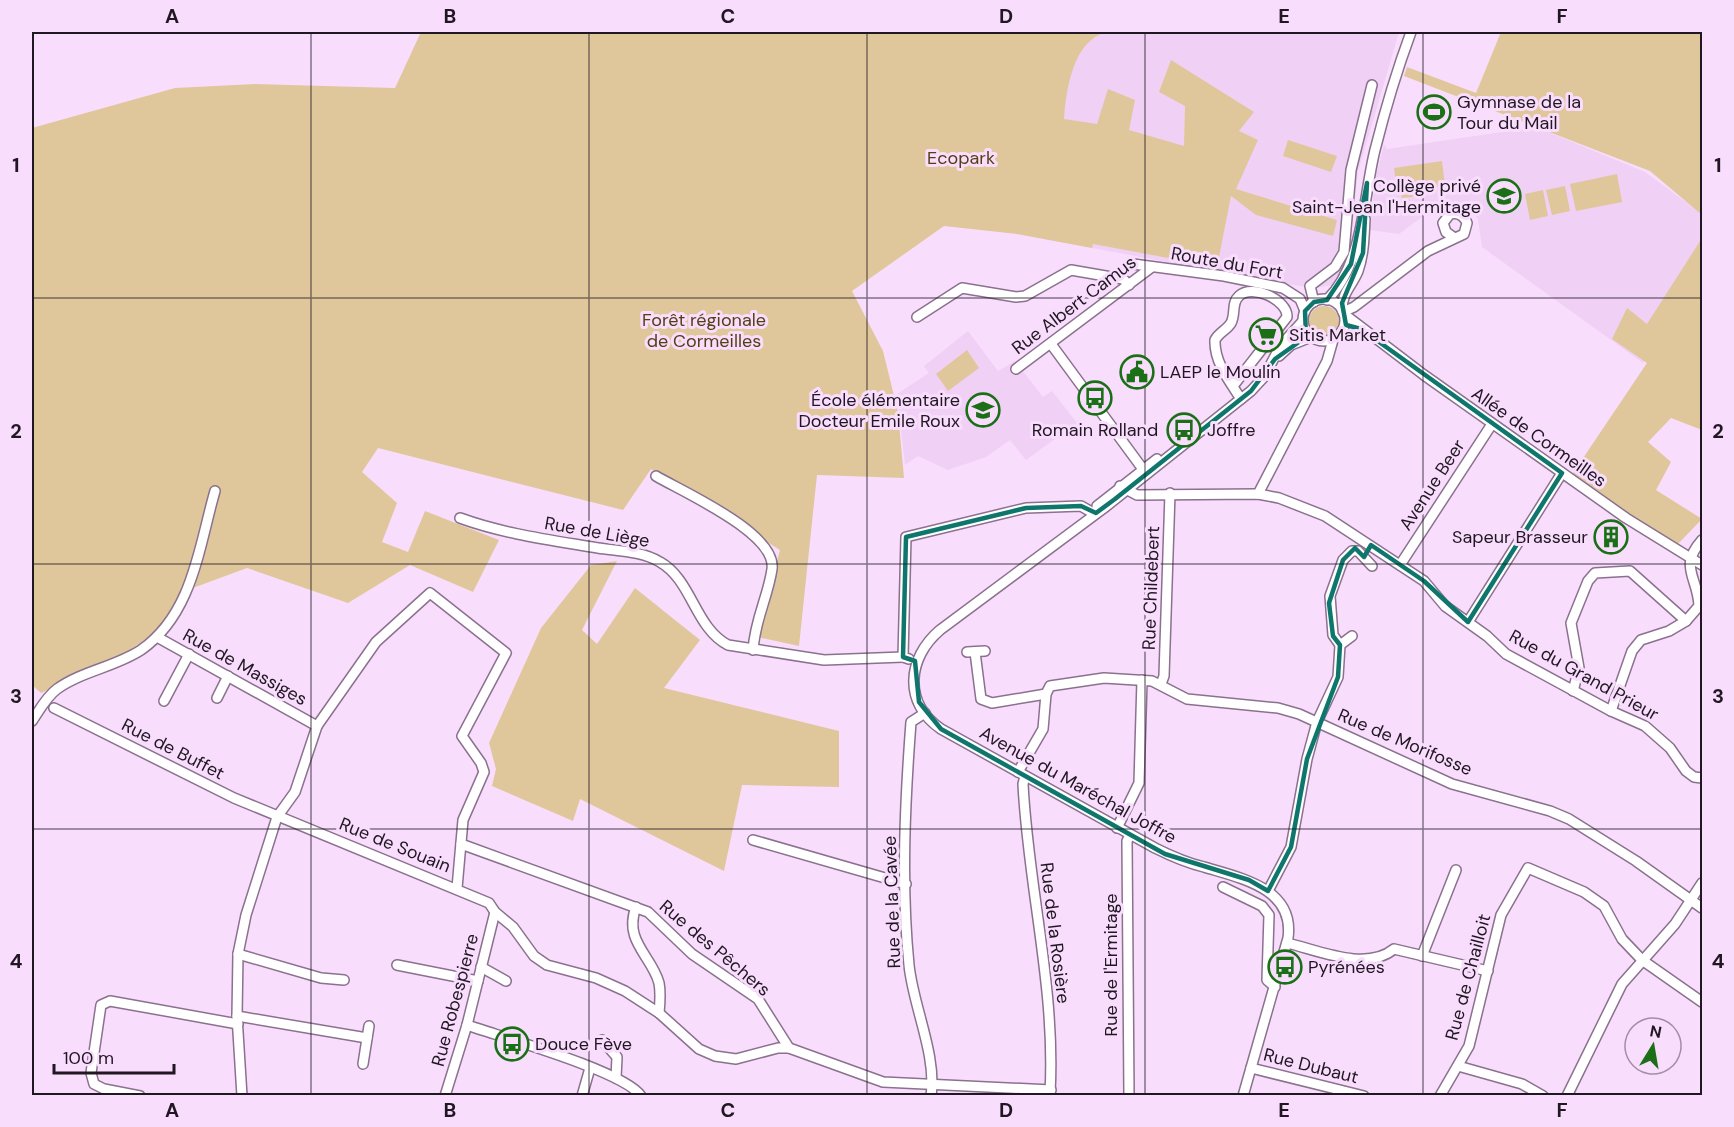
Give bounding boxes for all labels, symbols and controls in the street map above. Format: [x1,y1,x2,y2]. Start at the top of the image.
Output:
text: A [165,3,179,29]
text: B [444,3,456,29]
text: C [721,3,735,29]
text: D [999,3,1013,29]
text: E [1278,3,1290,29]
text: F [1556,3,1568,29]
place label: Gymnase de la Tour du Mail [1457,90,1581,135]
sports icon: Gymnase de la Tour du Mail [1416,94,1452,130]
park label: Ecopark [927,146,995,170]
text: 1 [12,152,20,178]
text: 1 [1714,152,1722,178]
place label: Collège privé Saint-Jean l'Hermitage [1292,174,1481,219]
school or university icon: Collège privé Saint-Jean l'Hermitage [1486,178,1522,214]
street label: Route du Fort [1169,241,1285,285]
street label: Rue Albert Camus [1007,250,1141,360]
park label: Forêt régionale de Cormeilles [642,308,766,353]
supermarket icon: Sitis Market [1248,317,1284,353]
place label: Sitis Market [1289,323,1386,347]
public building icon: LAEP le Moulin [1119,354,1155,390]
place label: LAEP le Moulin [1160,360,1281,384]
bus stop icon: Romain Rolland [1077,380,1113,416]
street label: Allée de Cormeilles [1467,381,1611,493]
place label: École élémentaire Docteur Emile Roux [798,388,960,433]
school or university icon: École élémentaire Docteur Emile Roux [965,392,1001,428]
bus stop icon: Joffre [1166,412,1202,448]
text: 2 [10,418,22,444]
place label: Romain Rolland [1032,418,1158,442]
place label: Joffre [1207,418,1255,442]
text: 2 [1712,418,1724,444]
street label: Avenue Beer [1394,435,1471,535]
street label: Rue de Liège [543,511,651,553]
building icon: Sapeur Brasseur [1593,519,1629,555]
street label: Rue Childebert [1137,525,1165,651]
place label: Sapeur Brasseur [1452,525,1588,549]
street label: Rue de Massiges [179,623,311,711]
street label: Rue du Grand Prieur [1505,624,1663,726]
text: 3 [10,683,22,709]
text: 3 [1712,683,1724,709]
street label: Rue de Morifosse [1334,703,1476,781]
street label: Rue de Buffet [118,713,228,785]
street label: Avenue du Maréchal Joffre [975,721,1181,849]
street label: Rue de Souain [336,812,454,878]
street label: Rue de la Cavée [878,835,906,969]
street label: Rue de la Rosière [1034,861,1076,1005]
street label: Rue de l'Ermitage [1099,893,1123,1037]
street label: Rue des Pêchers [654,894,776,1002]
street label: Rue de Chailloit [1440,911,1496,1043]
street label: Rue Robespierre [426,931,484,1069]
text: 4 [10,948,23,974]
text: 4 [1712,948,1725,974]
bus stop icon: Pyrénées [1267,949,1303,985]
place label: Pyrénées [1308,955,1385,979]
north arrow [1623,1016,1683,1076]
text: N [1648,1020,1663,1043]
bus stop icon: Douce Fève [494,1026,530,1062]
place label: Douce Fève [535,1032,632,1056]
scale bar [54,1037,174,1075]
street label: Rue Dubaut [1261,1043,1361,1089]
text: 100 m [63,1046,114,1070]
text: A [165,1097,179,1123]
text: B [444,1097,456,1123]
text: C [721,1097,735,1123]
text: D [999,1097,1013,1123]
text: E [1278,1097,1290,1123]
text: F [1556,1097,1568,1123]

